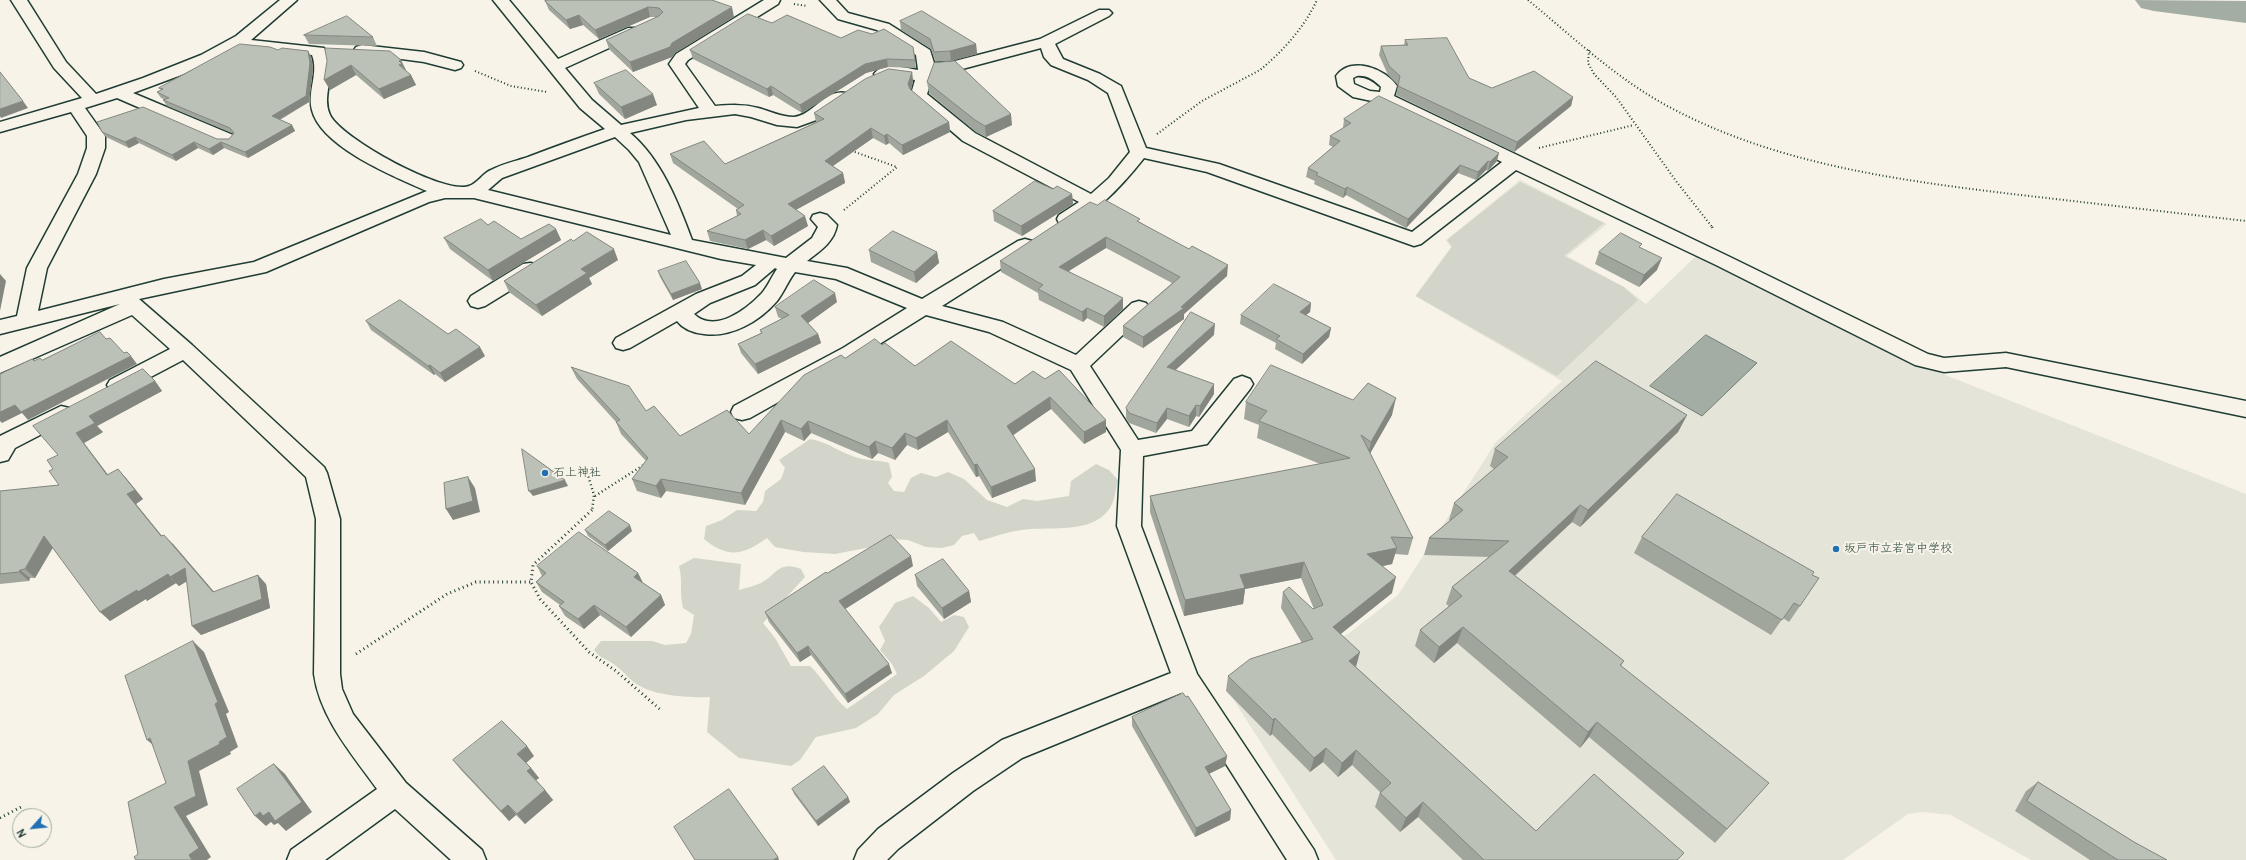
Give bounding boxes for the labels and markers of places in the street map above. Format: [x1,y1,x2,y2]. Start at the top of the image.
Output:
place label: 石上神社 [553,466,601,480]
marker: 石上神社 [540,468,550,478]
place label: 坂戸市立若宮中学校 [1844,542,1952,556]
marker: 坂戸市立若宮中学校 [1831,544,1841,554]

